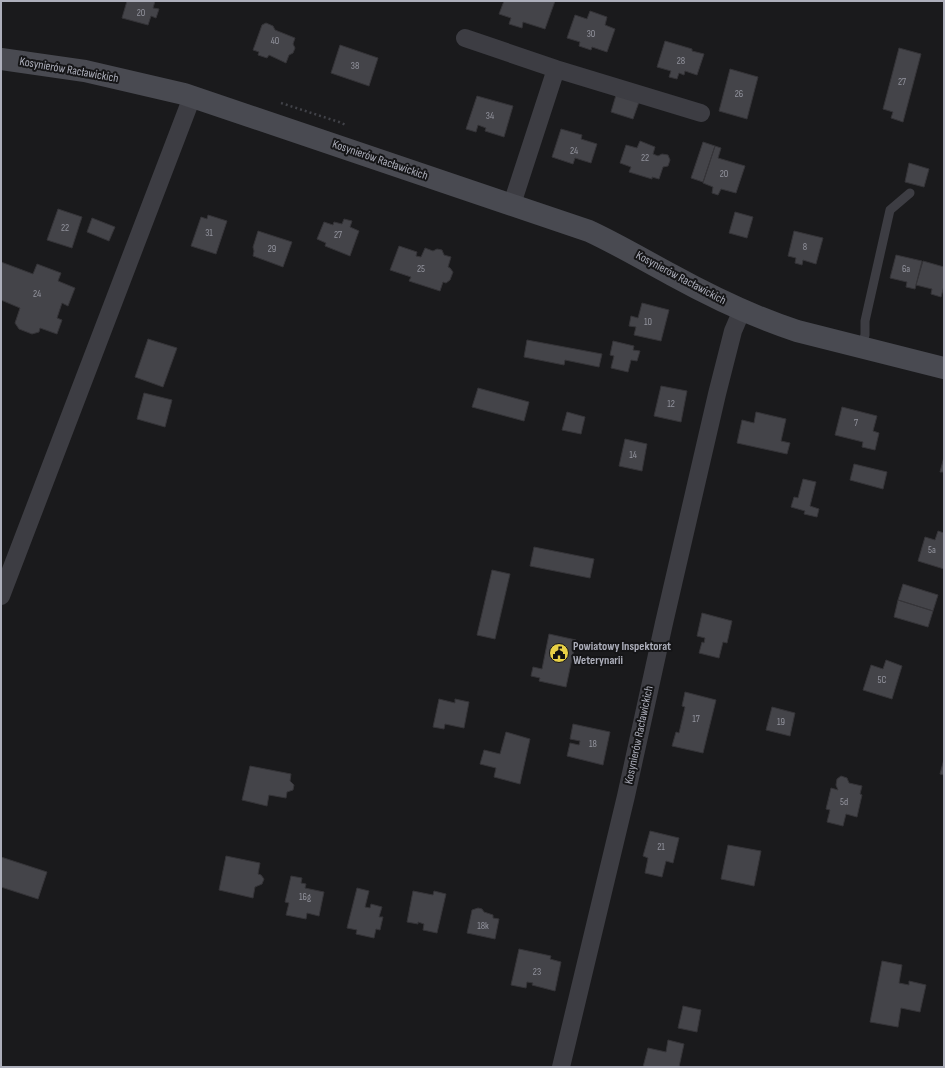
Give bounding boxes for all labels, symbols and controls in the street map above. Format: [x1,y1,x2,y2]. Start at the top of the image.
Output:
house number: 20 [137,7,145,19]
house number: 30 [587,28,595,40]
house number: 40 [271,35,279,47]
street label: Kosynierów Racławickich [18,54,120,86]
house number: 28 [677,55,685,67]
house number: 38 [351,60,359,72]
house number: 27 [898,76,906,88]
house number: 26 [735,88,743,100]
house number: 34 [486,110,494,122]
street label: Kosynierów Racławickich [330,137,430,183]
house number: 24 [570,145,578,157]
house number: 22 [641,152,649,164]
house number: 20 [720,168,728,180]
house number: 22 [61,222,69,234]
house number: 31 [205,227,213,239]
house number: 27 [334,229,342,241]
house number: 8 [803,241,807,253]
house number: 29 [268,243,276,255]
street label: Kosynierów Racławickich [633,248,729,308]
house number: 25 [417,263,425,275]
house number: 6a [902,263,910,275]
house number: 24 [33,288,41,300]
house number: 10 [644,316,652,328]
house number: 12 [667,398,675,410]
house number: 7 [854,417,858,429]
house number: 14 [629,449,637,461]
house number: 5a [928,544,936,556]
place label: Powiatowy Inspektorat Weterynarii [573,639,671,668]
public building icon: Powiatowy Inspektorat Weterynarii [548,642,570,664]
house number: 5C [878,674,887,686]
street label: Kosynierów Racławickich [621,684,657,786]
house number: 17 [692,713,700,725]
house number: 19 [777,716,785,728]
house number: 18 [589,738,597,750]
house number: 5d [840,796,848,808]
house number: 21 [657,841,665,853]
house number: 16g [299,891,311,903]
house number: 18k [477,920,489,932]
house number: 23 [533,966,541,978]

